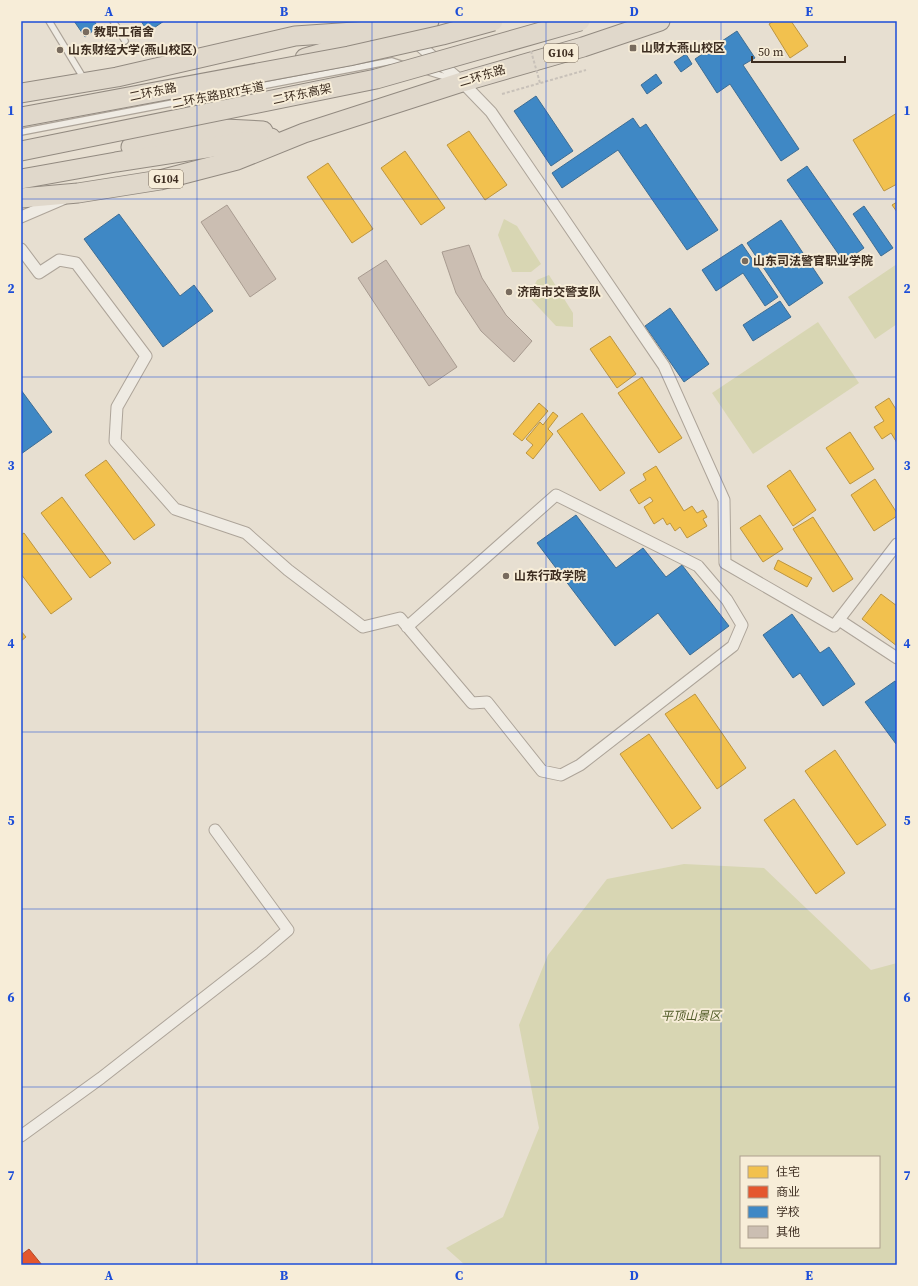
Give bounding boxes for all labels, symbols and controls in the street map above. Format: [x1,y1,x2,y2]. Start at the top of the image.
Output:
text: A [105,3,114,20]
text: B [280,3,289,20]
text: C [455,3,463,20]
text: D [629,3,639,20]
text: E [805,3,813,20]
place label: 教职工宿舍 [94,24,154,40]
marker: 教职工宿舍 [81,27,91,37]
scale bar [752,38,845,64]
place label: 山财大燕山校区 [641,40,725,56]
place label: 山东财经大学(燕山校区) [68,42,197,58]
marker: 山财大燕山校区 [628,43,638,53]
road number: G104 [544,44,578,62]
text: 50 m [758,44,784,60]
marker: 山东财经大学(燕山校区) [55,45,65,55]
street label: 二环东路 [457,61,507,91]
street label: 二环东路BRT车道 [170,78,266,112]
street label: 二环东路 [128,79,178,105]
street label: 二环东高架 [271,80,333,108]
text: 1 [7,102,15,119]
text: 1 [903,102,911,119]
road number: G104 [149,170,183,188]
place label: 山东司法警官职业学院 [753,253,873,269]
marker: 山东司法警官职业学院 [740,256,750,266]
text: 2 [7,280,15,297]
text: 2 [903,280,911,297]
place label: 济南市交警支队 [517,284,601,300]
marker: 济南市交警支队 [504,287,514,297]
text: 3 [7,457,15,474]
text: 3 [903,457,911,474]
place label: 山东行政学院 [514,568,586,584]
marker: 山东行政学院 [501,571,511,581]
text: 4 [7,635,15,652]
text: 4 [903,635,911,652]
text: 5 [7,812,15,829]
text: 5 [903,812,911,829]
text: 6 [7,989,15,1006]
text: 6 [903,989,911,1006]
park label: 平顶山景区 [661,1008,723,1024]
legend [740,1156,880,1248]
text: 住宅 [776,1164,800,1180]
text: 7 [7,1167,15,1184]
text: 7 [903,1167,911,1184]
text: 商业 [776,1184,800,1200]
text: 学校 [776,1204,800,1220]
text: 其他 [776,1224,800,1240]
text: A [105,1267,114,1284]
text: B [280,1267,289,1284]
text: C [455,1267,463,1284]
text: D [629,1267,639,1284]
text: E [805,1267,813,1284]

